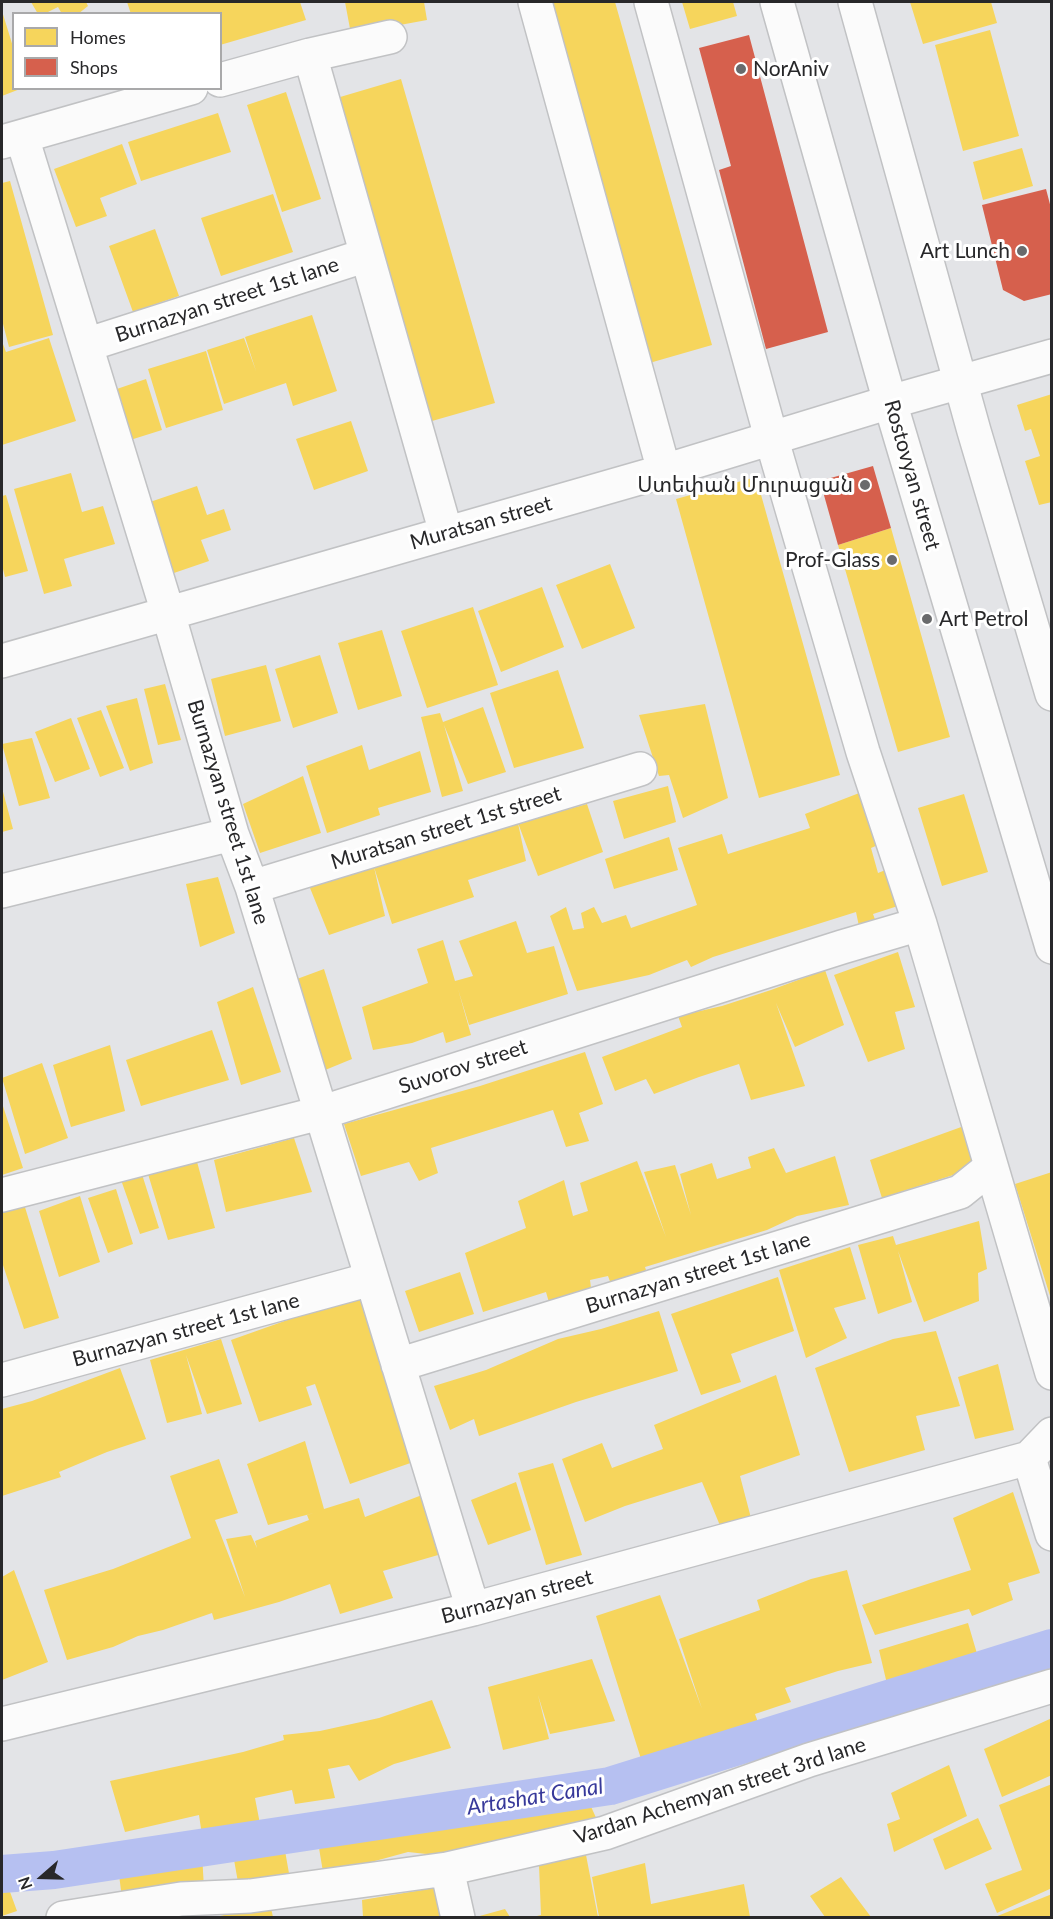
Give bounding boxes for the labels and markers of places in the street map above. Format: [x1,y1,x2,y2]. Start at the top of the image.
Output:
place label: NorAniv [753,56,829,82]
marker: NorAniv [734,62,748,76]
place label: Art Lunch [920,238,1010,264]
marker: Art Lunch [1015,244,1029,258]
place label: Ստեփան Մուրացան [637,472,853,498]
marker: Ստեփան Մուրացան [858,478,872,492]
place label: Prof-Glass [785,547,880,573]
marker: Prof-Glass [885,553,899,567]
place label: Art Petrol [939,606,1028,632]
marker: Art Petrol [920,612,934,626]

